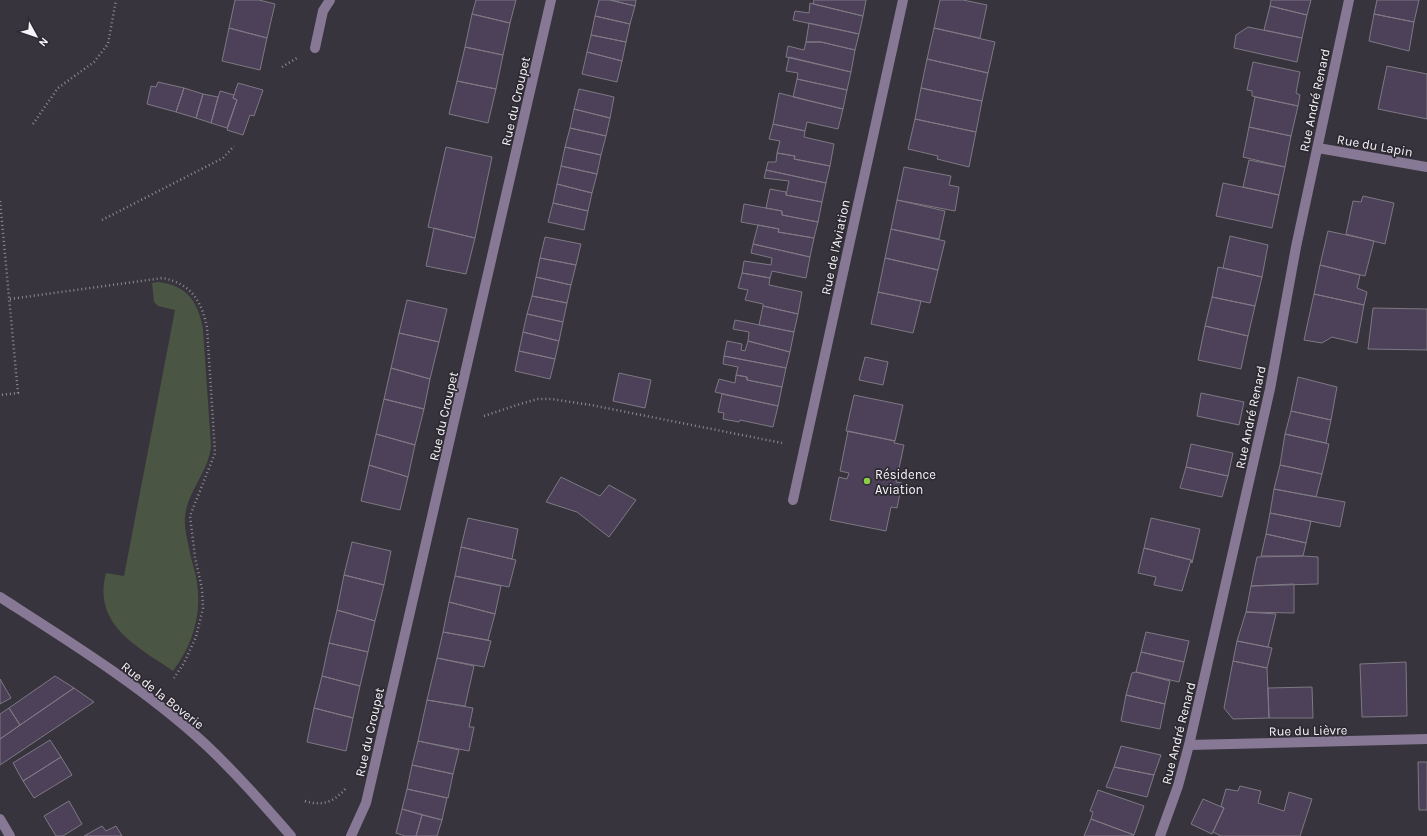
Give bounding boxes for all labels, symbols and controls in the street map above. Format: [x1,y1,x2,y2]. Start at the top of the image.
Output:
north arrow [16,16,56,56]
text: N [36,35,51,49]
street label: Rue André Renard [1296,47,1333,153]
street label: Rue du Croupet [498,55,533,147]
street label: Rue du Lapin [1336,131,1414,160]
street label: Rue de l'Aviation [818,198,853,296]
street label: Rue André Renard [1232,364,1269,470]
street label: Rue du Croupet [426,370,461,462]
place label: Résidence Aviation [875,467,936,497]
marker: Résidence Aviation [862,476,872,486]
street label: Rue de la Boverie [118,659,207,732]
street label: Rue André Renard [1158,680,1198,786]
street label: Rue du Croupet [352,686,387,778]
street label: Rue du Lièvre [1268,722,1348,739]

